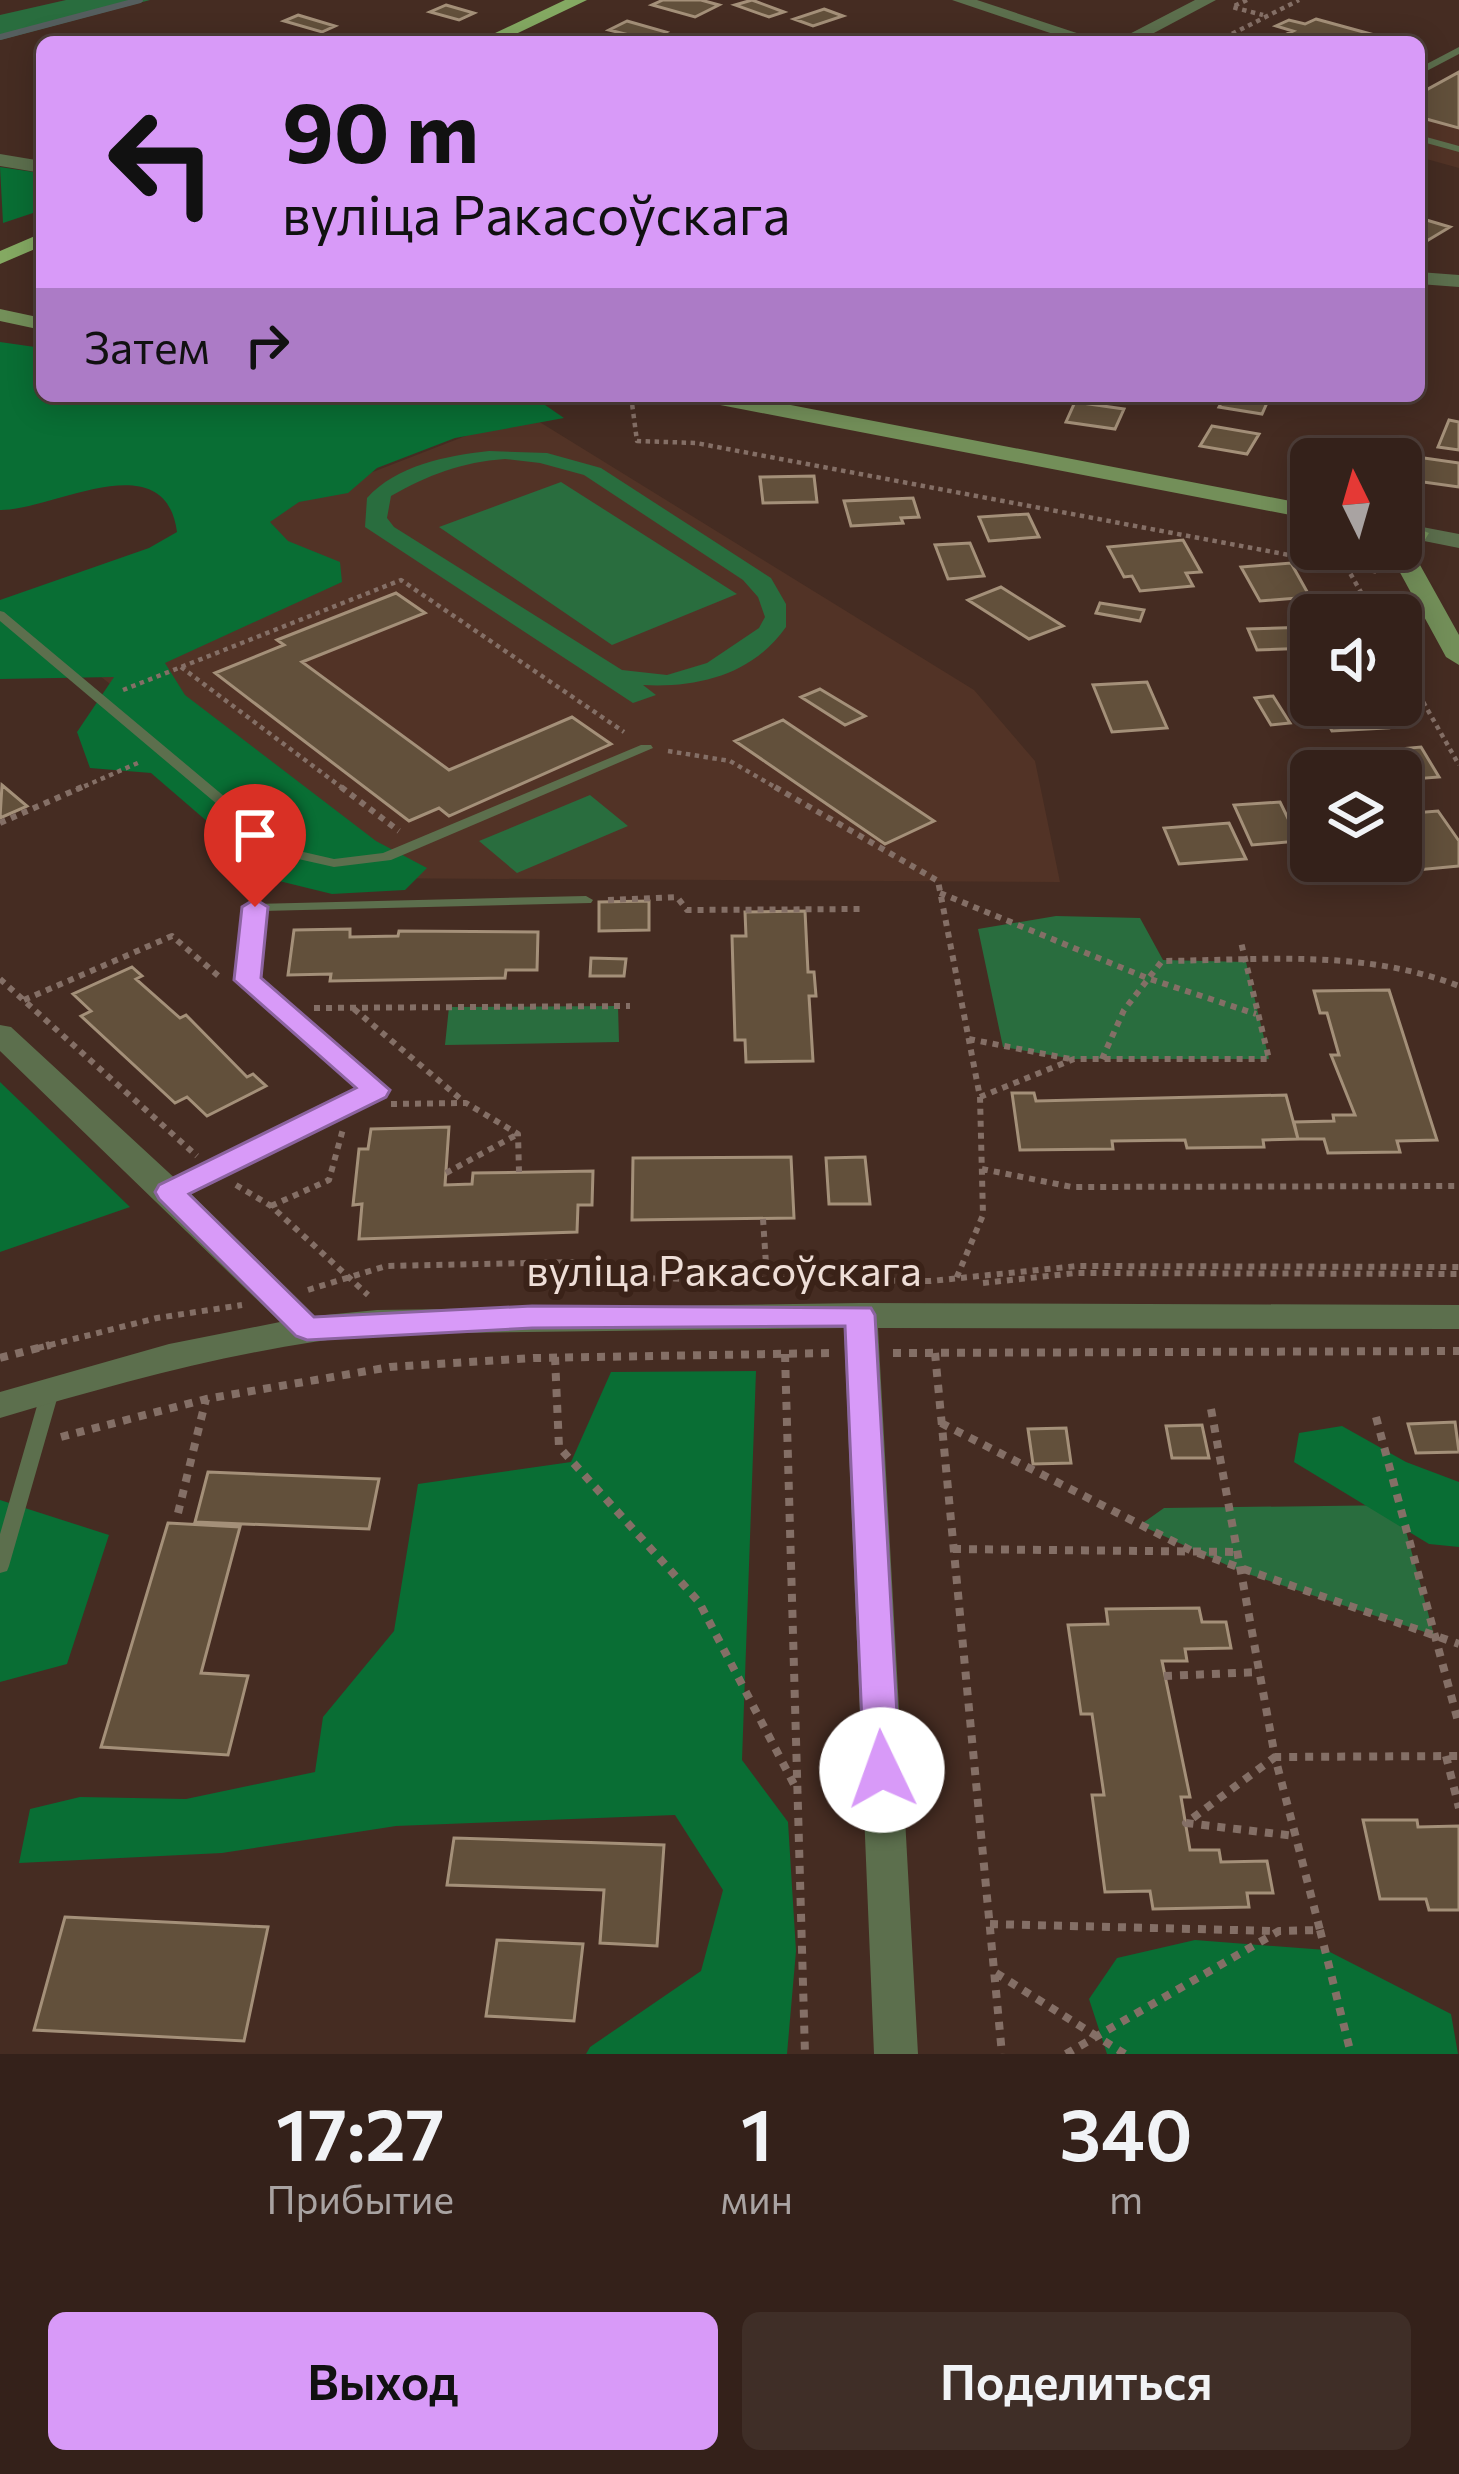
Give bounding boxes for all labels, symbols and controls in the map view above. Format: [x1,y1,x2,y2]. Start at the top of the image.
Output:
text: 90 m [282,78,479,180]
icon: left [84,84,240,240]
text: вуліца Ракасоўскага [282,180,790,246]
icon: right [234,312,300,378]
text: Затем [84,318,210,373]
north arrow [1290,438,1422,570]
map controls [1290,438,1422,882]
button: sound [1290,594,1422,726]
button: layers [1290,750,1422,882]
pin [204,784,306,907]
icon: arrive [222,802,288,868]
street label: вуліца Ракасоўскага [526,1243,922,1295]
position arrow [819,1707,945,1833]
text: 17:27 [276,2088,445,2176]
text: 1 [741,2088,773,2176]
text: 340 [1059,2088,1192,2176]
text: Прибытие [267,2174,454,2222]
text: мин [721,2174,793,2222]
text: m [1109,2174,1143,2222]
button: Выход [48,2312,718,2450]
button: Поделиться [742,2312,1411,2450]

